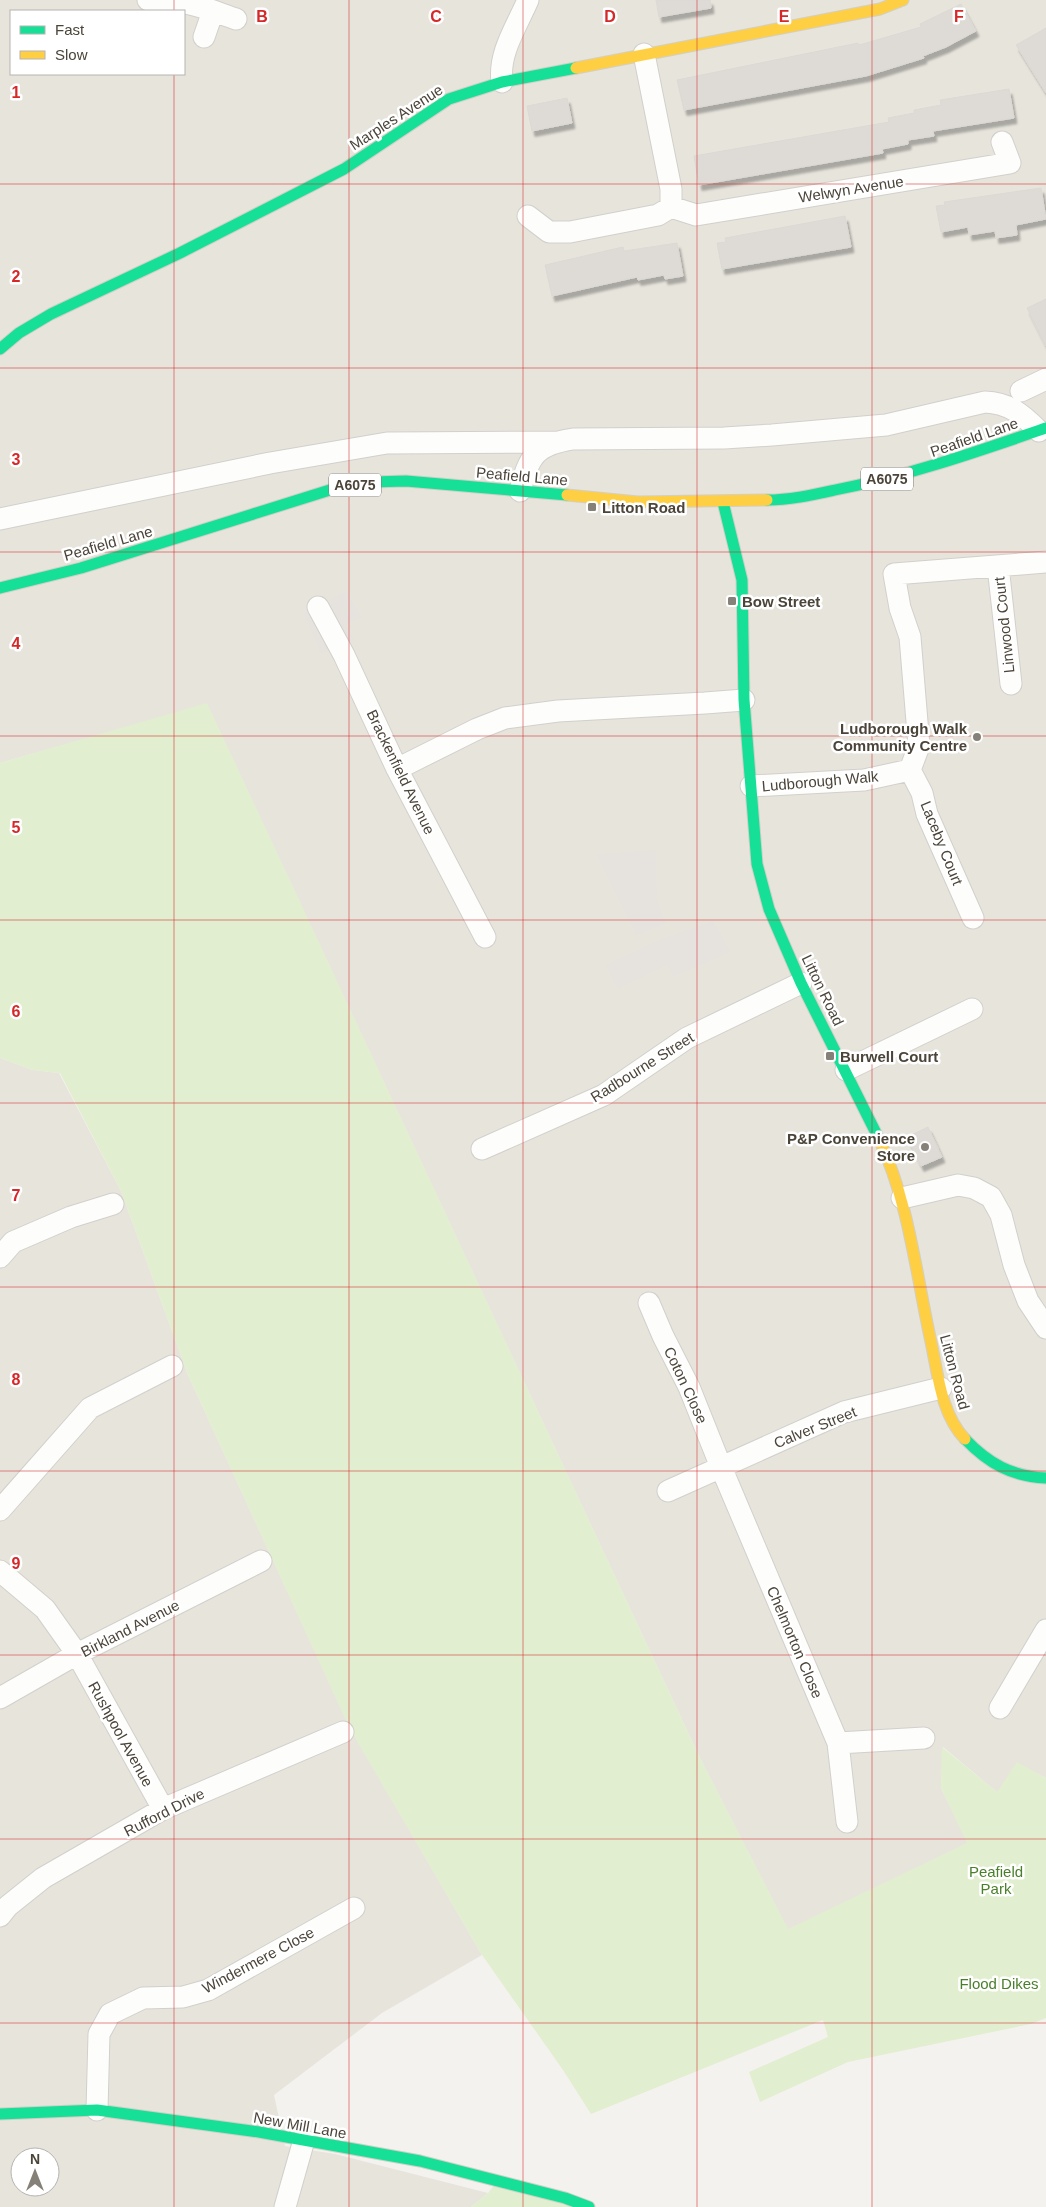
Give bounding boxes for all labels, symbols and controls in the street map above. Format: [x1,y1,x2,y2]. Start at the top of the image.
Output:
text: B [256,8,268,25]
text: C [430,8,442,25]
text: D [604,8,616,25]
text: E [779,8,790,25]
text: F [954,8,964,25]
legend [10,10,185,75]
text: Fast [55,21,85,38]
text: Slow [55,46,88,63]
street label: Marples Avenue [346,81,446,153]
text: 1 [12,84,21,101]
street label: Welwyn Avenue [797,172,905,206]
text: 2 [12,268,21,285]
street label: Peafield Lane [928,414,1020,460]
text: 3 [12,451,21,468]
street label: Peafield Lane [476,464,568,488]
road number: A6075 [861,468,913,490]
road number: A6075 [329,474,381,496]
place label: Litton Road [602,499,685,516]
marker: Litton Road [586,501,598,513]
street label: Peafield Lane [62,522,154,564]
street label: Linwood Court [990,575,1018,674]
place label: Bow Street [742,593,820,610]
marker: Bow Street [726,595,738,607]
text: 4 [12,635,21,652]
street label: Brackenfield Avenue [363,707,439,837]
place label: Ludborough Walk Community Centre [833,720,968,754]
marker: Ludborough Walk Community Centre [971,731,983,743]
street label: Ludborough Walk [761,767,880,795]
street label: Laceby Court [917,798,967,888]
text: 5 [12,819,21,836]
street label: Litton Road [799,952,847,1028]
text: 6 [12,1003,21,1020]
street label: Radbourne Street [587,1028,697,1106]
place label: Burwell Court [840,1048,938,1065]
marker: Burwell Court [824,1050,836,1062]
place label: P&P Convenience Store [787,1130,915,1164]
marker: P&P Convenience Store [919,1141,931,1153]
text: 7 [12,1187,21,1204]
street label: Litton Road [937,1333,973,1411]
street label: Coton Close [661,1344,711,1426]
text: 8 [12,1371,21,1388]
street label: Calver Street [771,1402,860,1451]
text: 9 [12,1555,21,1572]
street label: Chelmorton Close [764,1583,826,1701]
street label: Birkland Avenue [78,1596,182,1660]
street label: Rushpool Avenue [85,1679,157,1789]
street label: Rufford Drive [121,1784,207,1840]
park label: Peafield Park [969,1863,1023,1897]
street label: Windermere Close [199,1923,317,1997]
park label: Flood Dikes [959,1975,1039,1992]
street label: New Mill Lane [252,2108,348,2142]
north arrow [10,2147,60,2197]
text: N [30,2151,40,2167]

